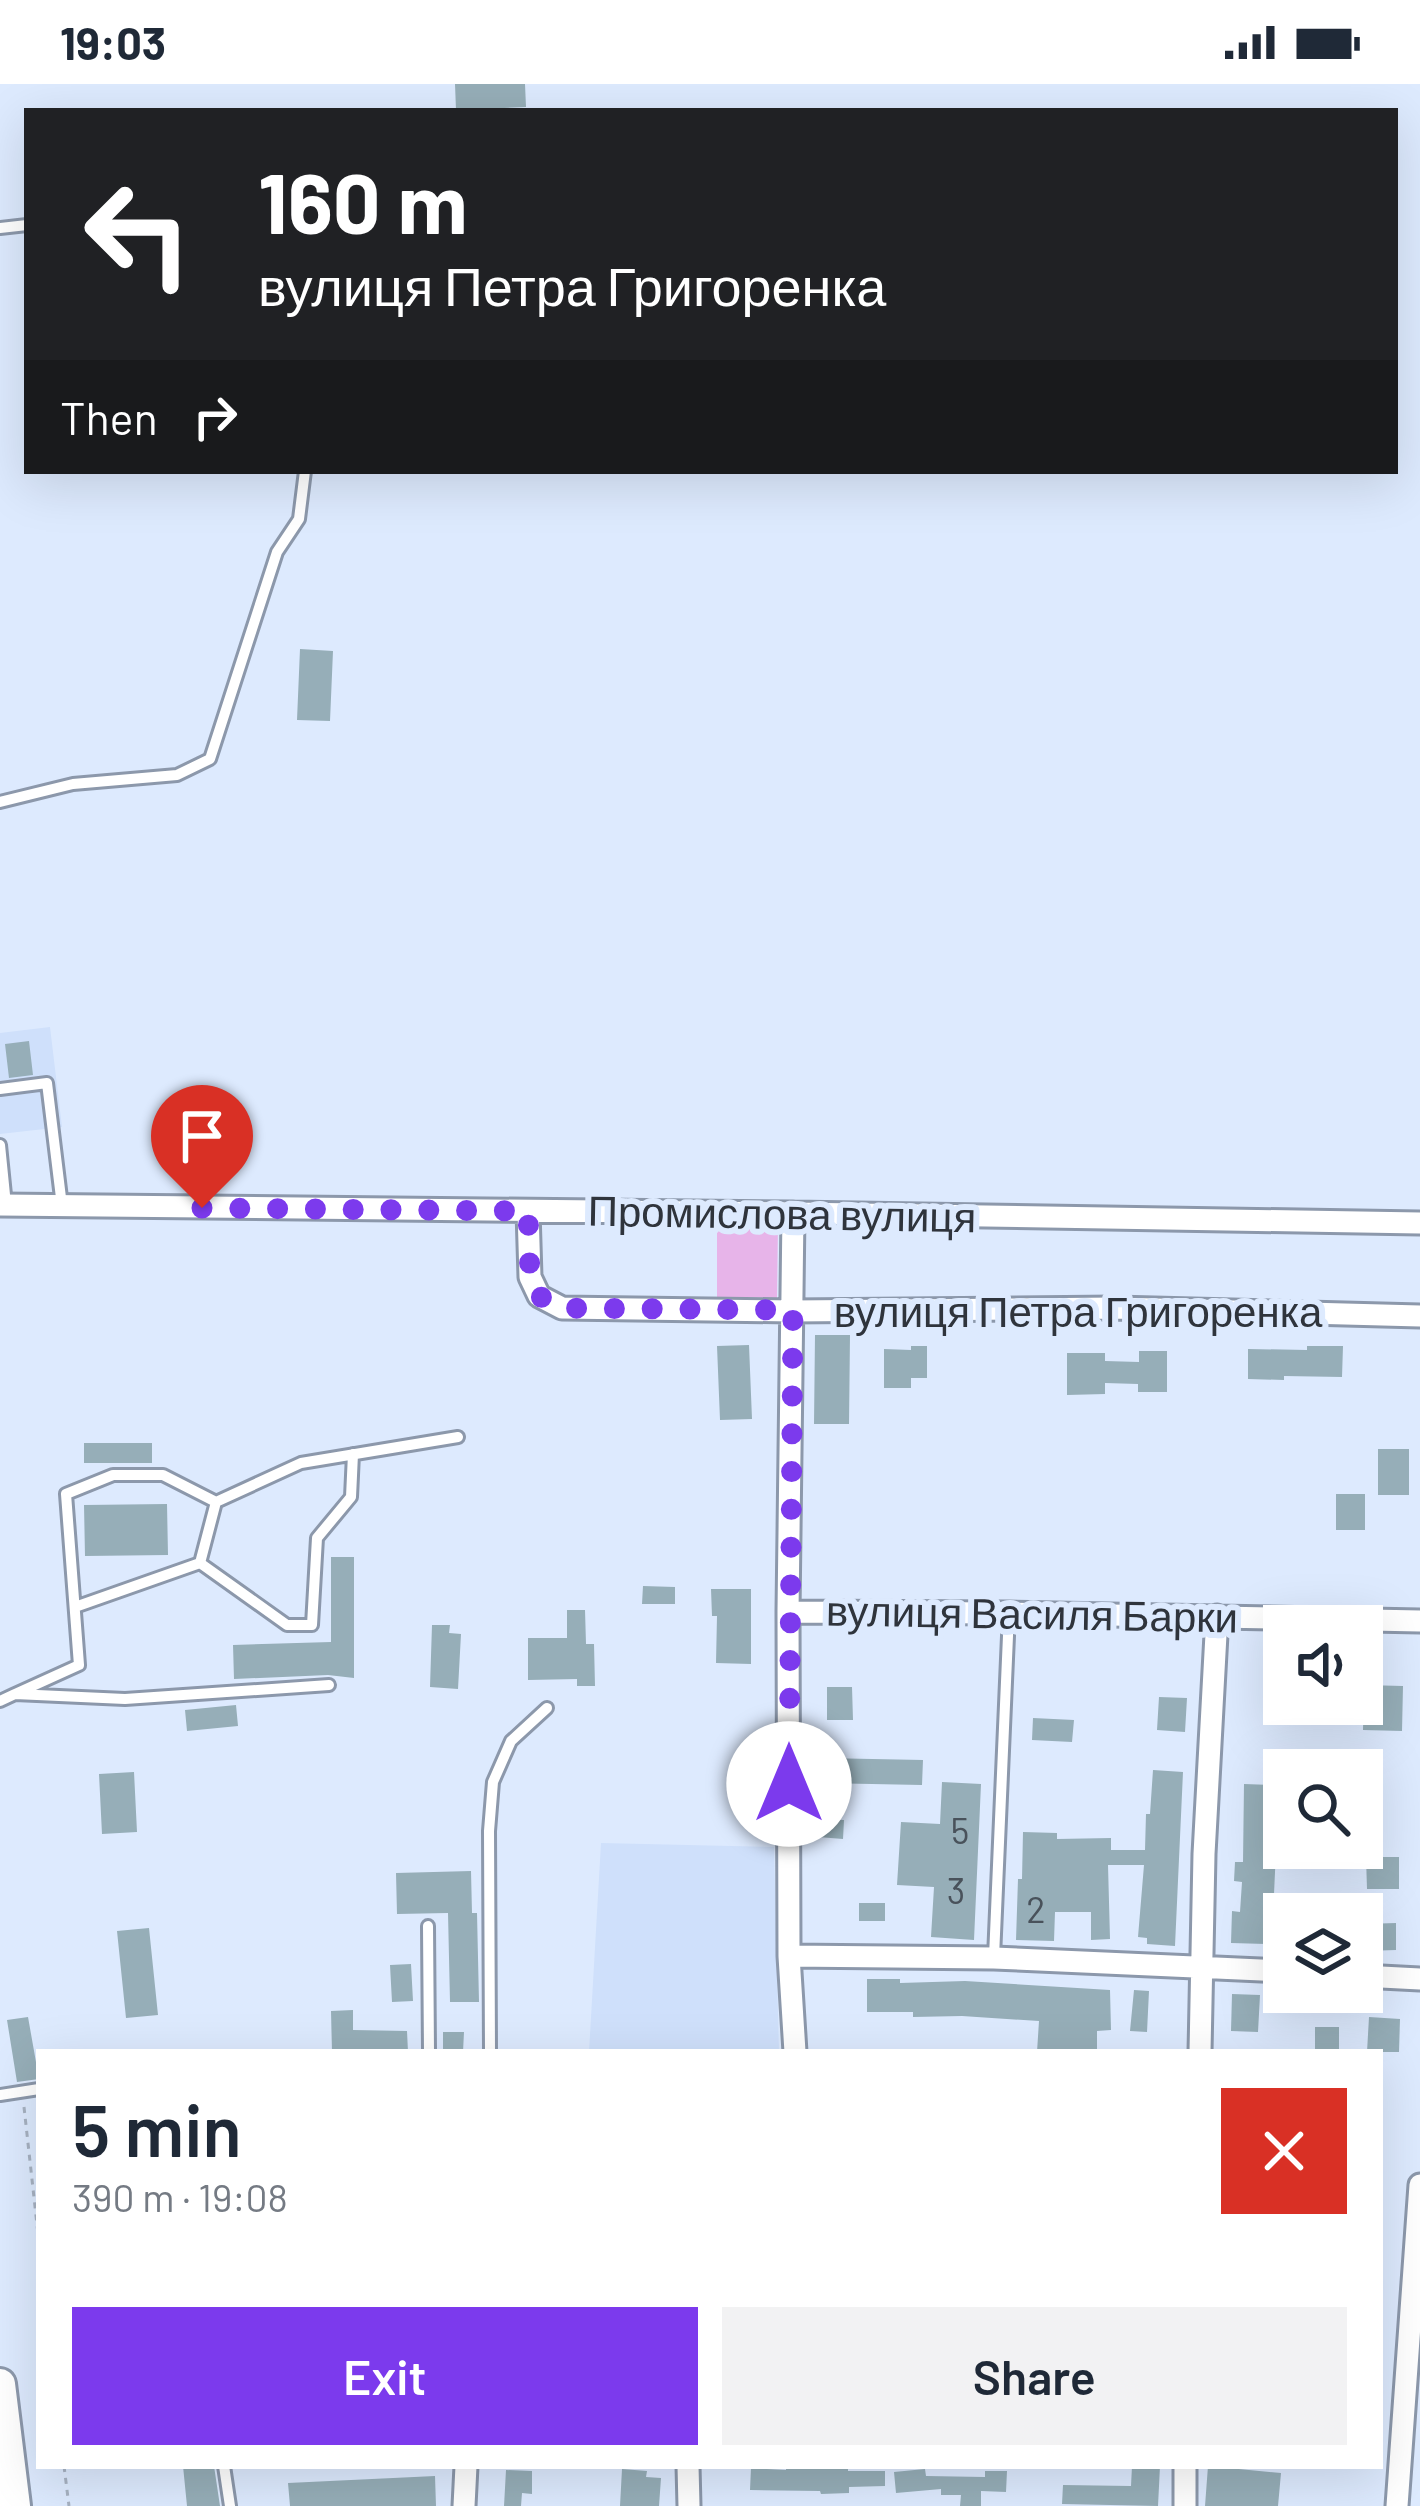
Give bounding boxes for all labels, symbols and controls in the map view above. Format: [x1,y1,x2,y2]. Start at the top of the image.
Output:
text: 19:03 [60,15,166,69]
text: 160 m [258,150,468,251]
icon: left [60,156,216,312]
text: вулиця Петра Григоренка [258,252,886,317]
icon: right [182,384,248,450]
text: Then [60,390,158,444]
pin [151,1085,253,1208]
icon: arrive [169,1103,235,1169]
street label: Промислова вулиця [587,1184,977,1241]
street label: вулиця Петра Григоренка [834,1285,1323,1336]
street label: вулиця Василя Барки [825,1583,1239,1642]
map controls [1263,1605,1383,2013]
button: sound [1263,1605,1383,1725]
position arrow [726,1721,852,1847]
button: search [1263,1749,1383,1869]
house number: 5 [951,1808,969,1851]
house number: 3 [947,1868,965,1911]
house number: 2 [1026,1887,1046,1930]
button: layers [1263,1893,1383,2013]
text: 5 min [72,2085,242,2171]
button: close [1221,2088,1347,2214]
text: 390 m · 19:08 [72,2173,288,2220]
button: Exit [72,2307,698,2445]
button: Share [722,2307,1347,2445]

